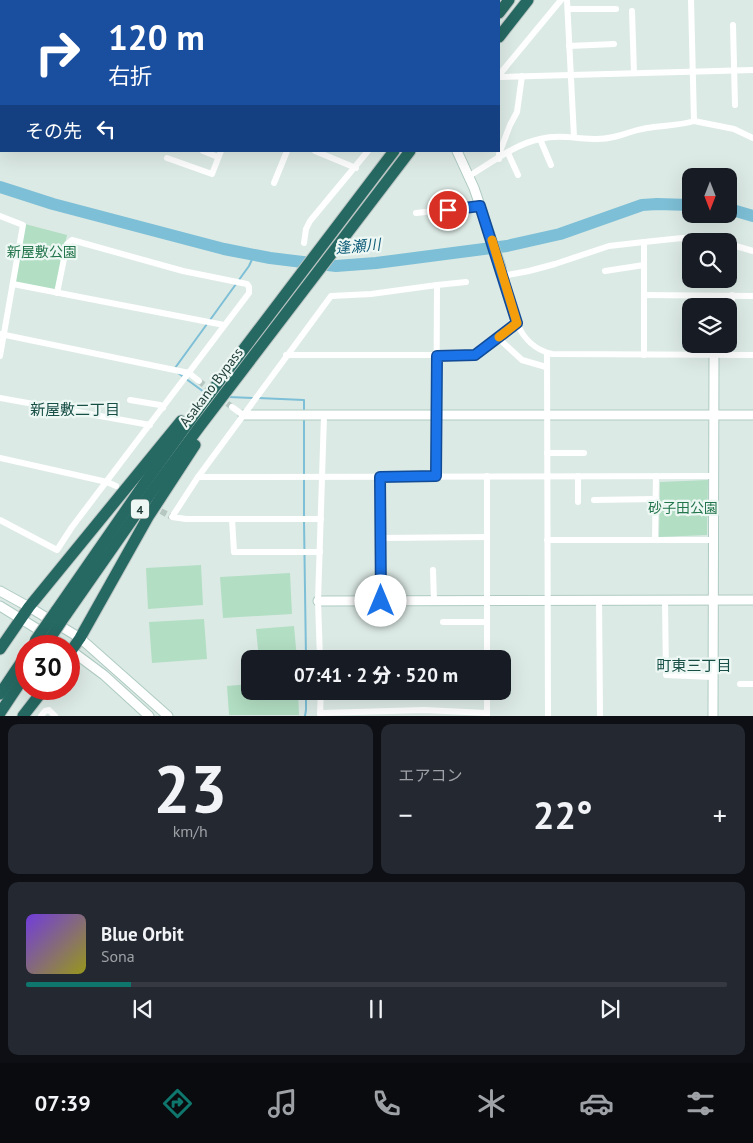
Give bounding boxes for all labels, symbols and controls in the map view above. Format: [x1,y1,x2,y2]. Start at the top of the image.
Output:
text: 120 m [108,14,205,60]
icon: right [25,20,90,85]
text: 右折 [108,62,152,90]
icon: left [92,115,120,143]
text: その先 [25,119,82,143]
north arrow [682,168,738,222]
map controls [682,168,737,353]
pin [427,189,469,231]
icon: arrive [434,196,462,224]
button: search [682,233,737,288]
water label: 逢瀬川 [335,234,383,257]
park label: 新屋敷公園 [7,243,77,261]
button: layers [682,298,737,353]
street label: Asakano Bypass [175,344,247,430]
district label: 新屋敷二丁目 [30,400,120,419]
road number: 4 [131,499,149,518]
park label: 砂子田公園 [648,499,718,517]
position arrow [354,574,406,626]
speed limit sign: 30 [15,635,80,700]
district label: 町東三丁目 [656,656,732,675]
text: 07:41 · 2 分 · 520 m [294,663,458,687]
text: 23 [153,746,227,830]
text: エアコン [399,765,463,785]
text: 22° [533,790,593,839]
text: − [399,796,413,833]
text: + [713,796,727,833]
text: km/h [173,821,208,841]
text: Blue Orbit [101,922,184,946]
text: Sona [101,946,135,966]
icon: previous [129,995,157,1023]
icon: pause [362,995,390,1023]
icon: next [596,995,624,1023]
icon: directions [160,1086,195,1121]
icon: music [265,1086,300,1121]
icon: phone [369,1086,404,1121]
icon: climate [474,1086,509,1121]
icon: car [579,1086,614,1121]
icon: filters [683,1086,718,1121]
text: 07:39 [35,1089,91,1117]

